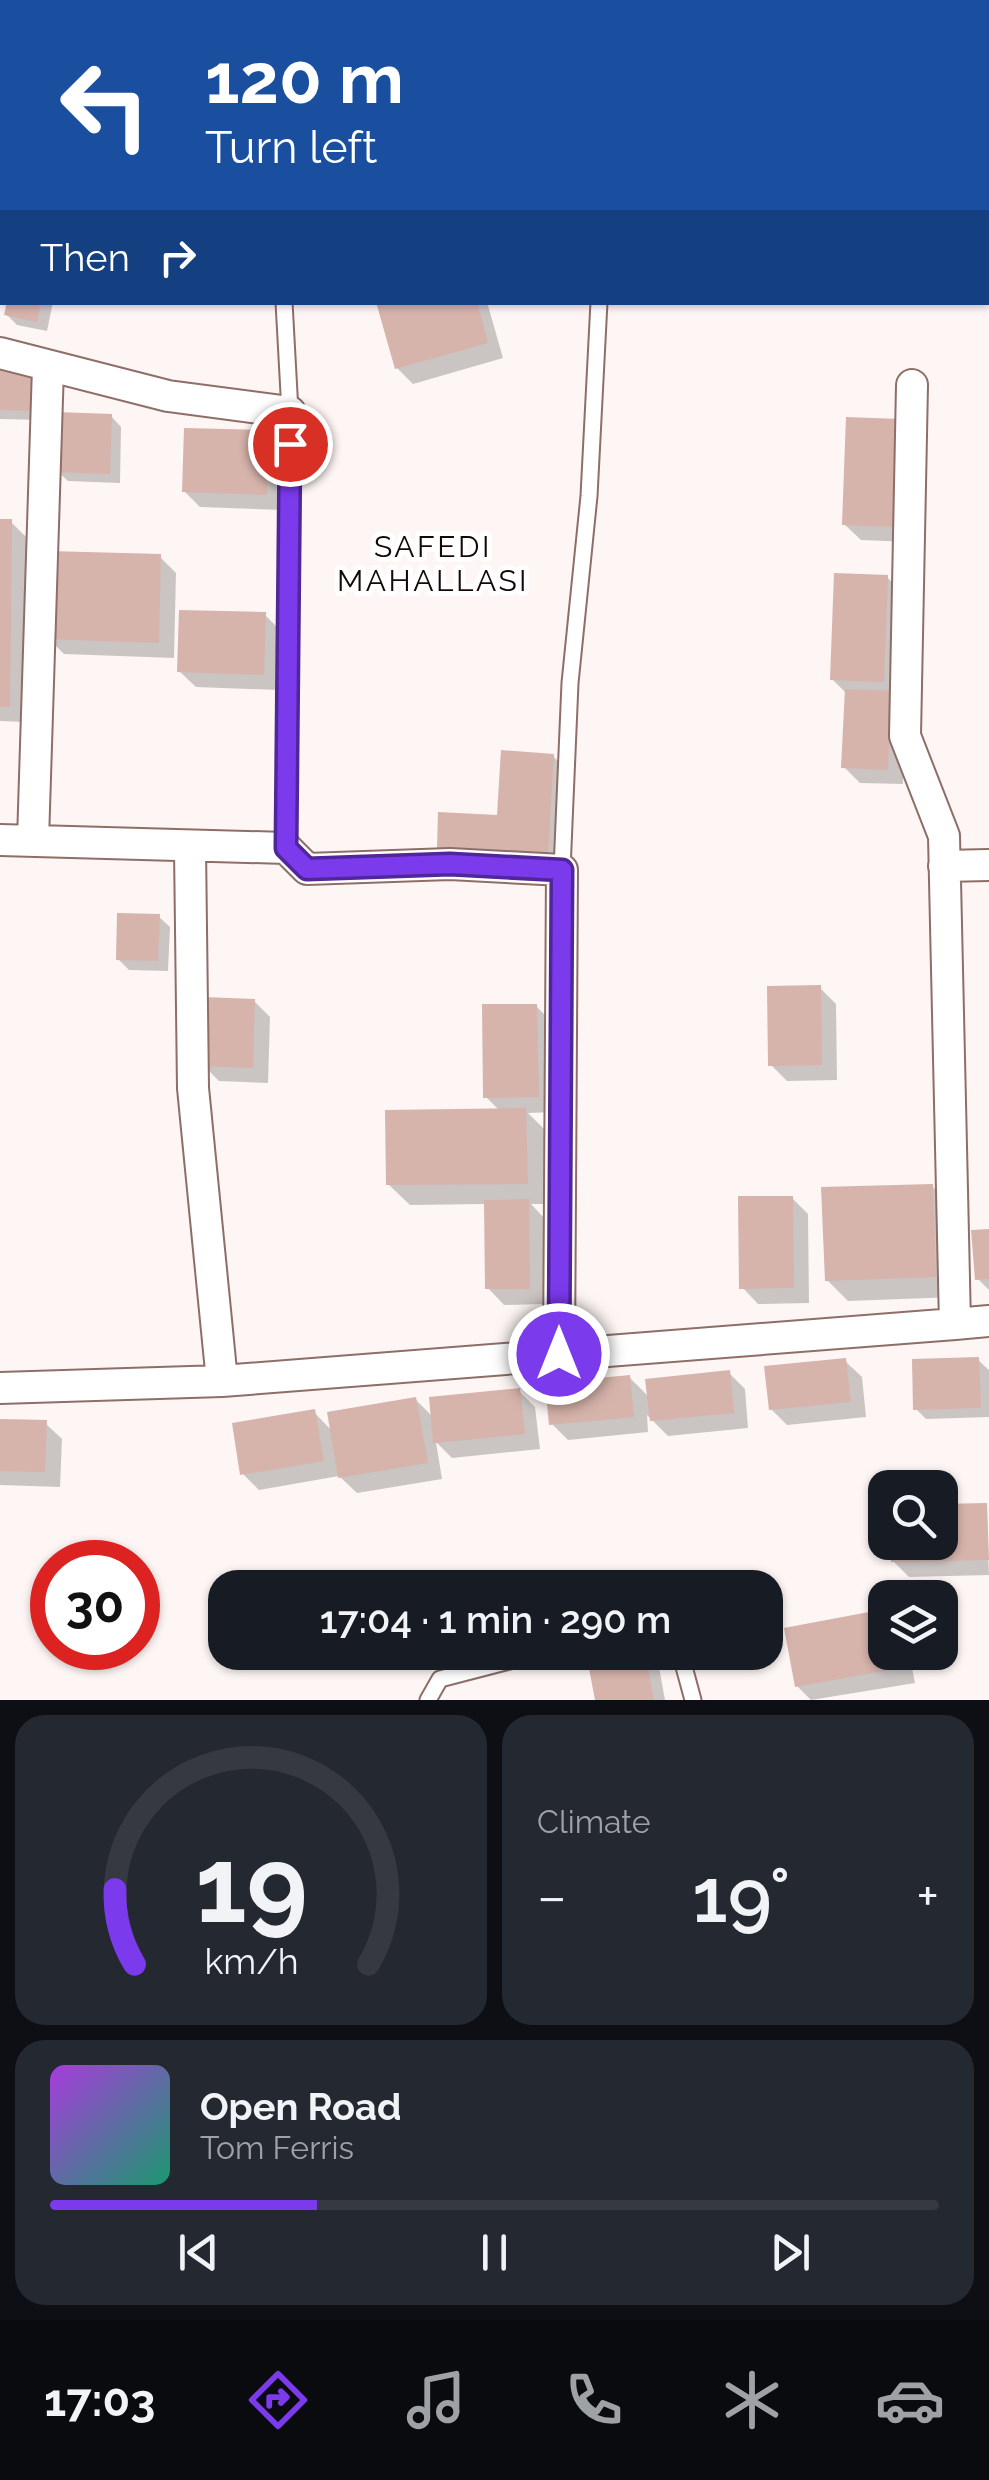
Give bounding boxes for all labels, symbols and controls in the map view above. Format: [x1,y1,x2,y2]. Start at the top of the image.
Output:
text: 120 m [205,37,404,119]
icon: left [40,40,170,170]
text: Turn left [205,121,377,174]
icon: right [150,230,205,285]
text: Then [40,235,130,280]
pin [248,402,333,487]
icon: arrive [263,417,318,472]
district label: SAFEDI MAHALLASI [337,529,529,598]
position arrow [507,1302,611,1406]
map controls [868,1470,958,1670]
button: search [868,1470,958,1560]
speed limit sign: 30 [30,1540,160,1670]
button: layers [868,1580,958,1670]
text: 17:04 · 1 min · 290 m [320,1597,671,1642]
text: Climate [537,1803,651,1840]
text: 19 [195,1824,307,1946]
text: 19° [692,1851,790,1940]
text: − [537,1864,567,1929]
text: + [916,1864,939,1929]
text: km/h [204,1940,298,1982]
text: Open Road [200,2084,401,2129]
text: Tom Ferris [200,2129,354,2166]
icon: previous [171,2225,226,2280]
icon: pause [467,2225,522,2280]
icon: next [763,2225,818,2280]
icon: directions [243,2365,313,2435]
icon: music [401,2365,471,2435]
icon: phone [559,2365,629,2435]
icon: climate [717,2365,787,2435]
icon: car [875,2365,945,2435]
text: 17:03 [44,2374,155,2427]

